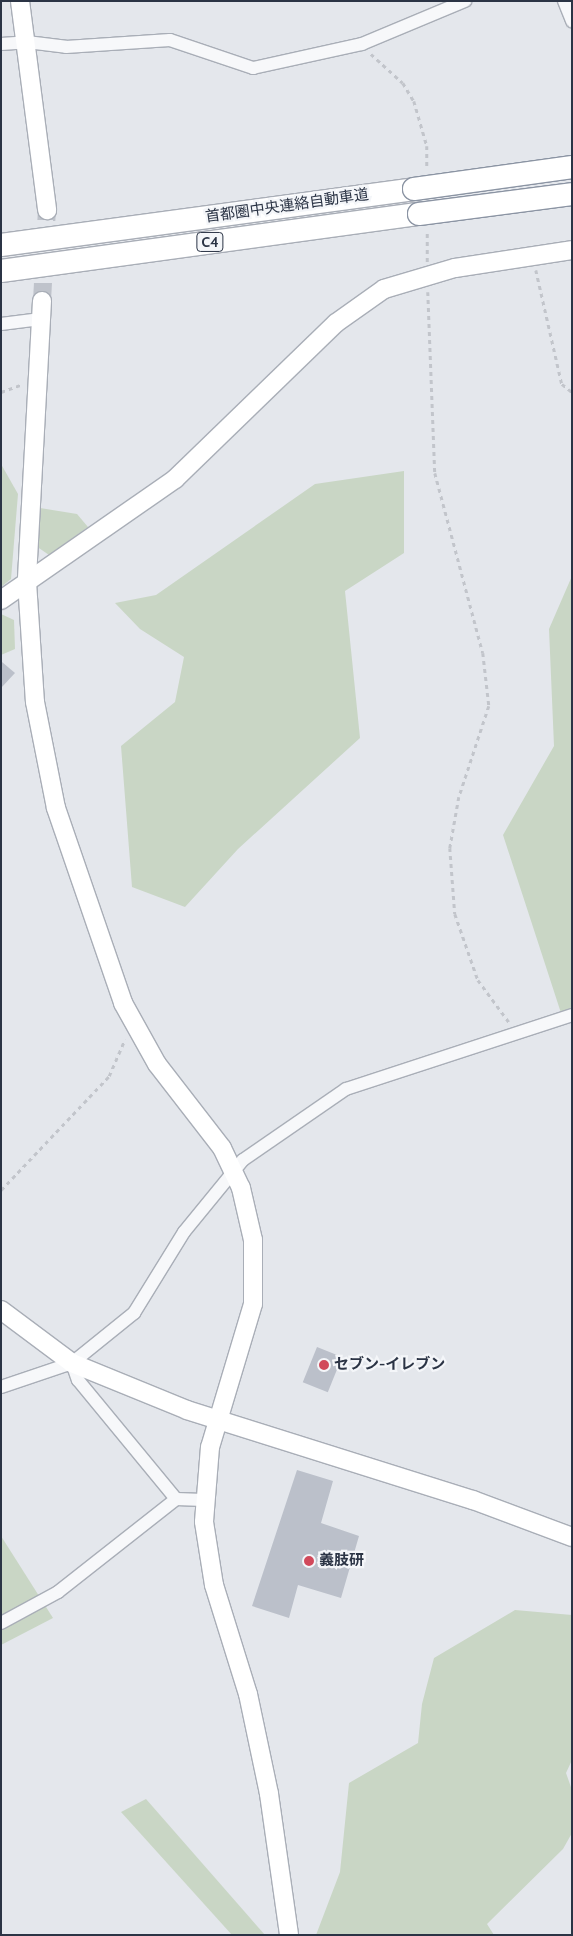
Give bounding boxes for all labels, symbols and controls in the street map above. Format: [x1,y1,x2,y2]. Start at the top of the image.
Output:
street label: 首都圏中央連絡自動車道 [204,186,370,226]
road number: C4 [196,230,224,253]
place label: セブン-イレブン [334,1356,445,1374]
marker: セブン-イレブン [318,1359,330,1371]
place label: 義肢研 [319,1552,364,1570]
marker: 義肢研 [303,1555,315,1567]

